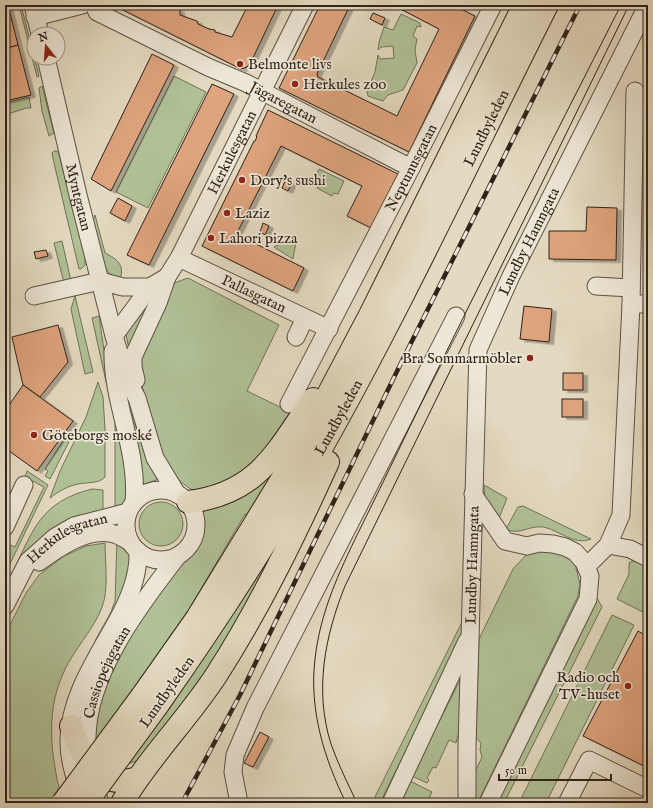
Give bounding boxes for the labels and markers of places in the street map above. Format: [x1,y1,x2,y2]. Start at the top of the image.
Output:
place label: Belmonte livs [248,55,332,74]
marker: Belmonte livs [235,59,245,69]
place label: Herkules zoo [303,75,386,94]
marker: Herkules zoo [290,79,300,89]
place label: Dory's sushi [250,171,326,190]
marker: Dory's sushi [237,175,247,185]
place label: Laziz [235,204,270,223]
marker: Laziz [222,208,232,218]
place label: Lahori pizza [219,229,298,248]
marker: Lahori pizza [206,233,216,243]
place label: Bra Sommarmöbler [402,349,522,368]
marker: Bra Sommarmöbler [525,353,535,363]
place label: Göteborgs moské [42,426,152,445]
marker: Göteborgs moské [29,430,39,440]
place label: Radio och TV-huset [556,668,620,704]
marker: Radio och TV-huset [623,681,633,691]

